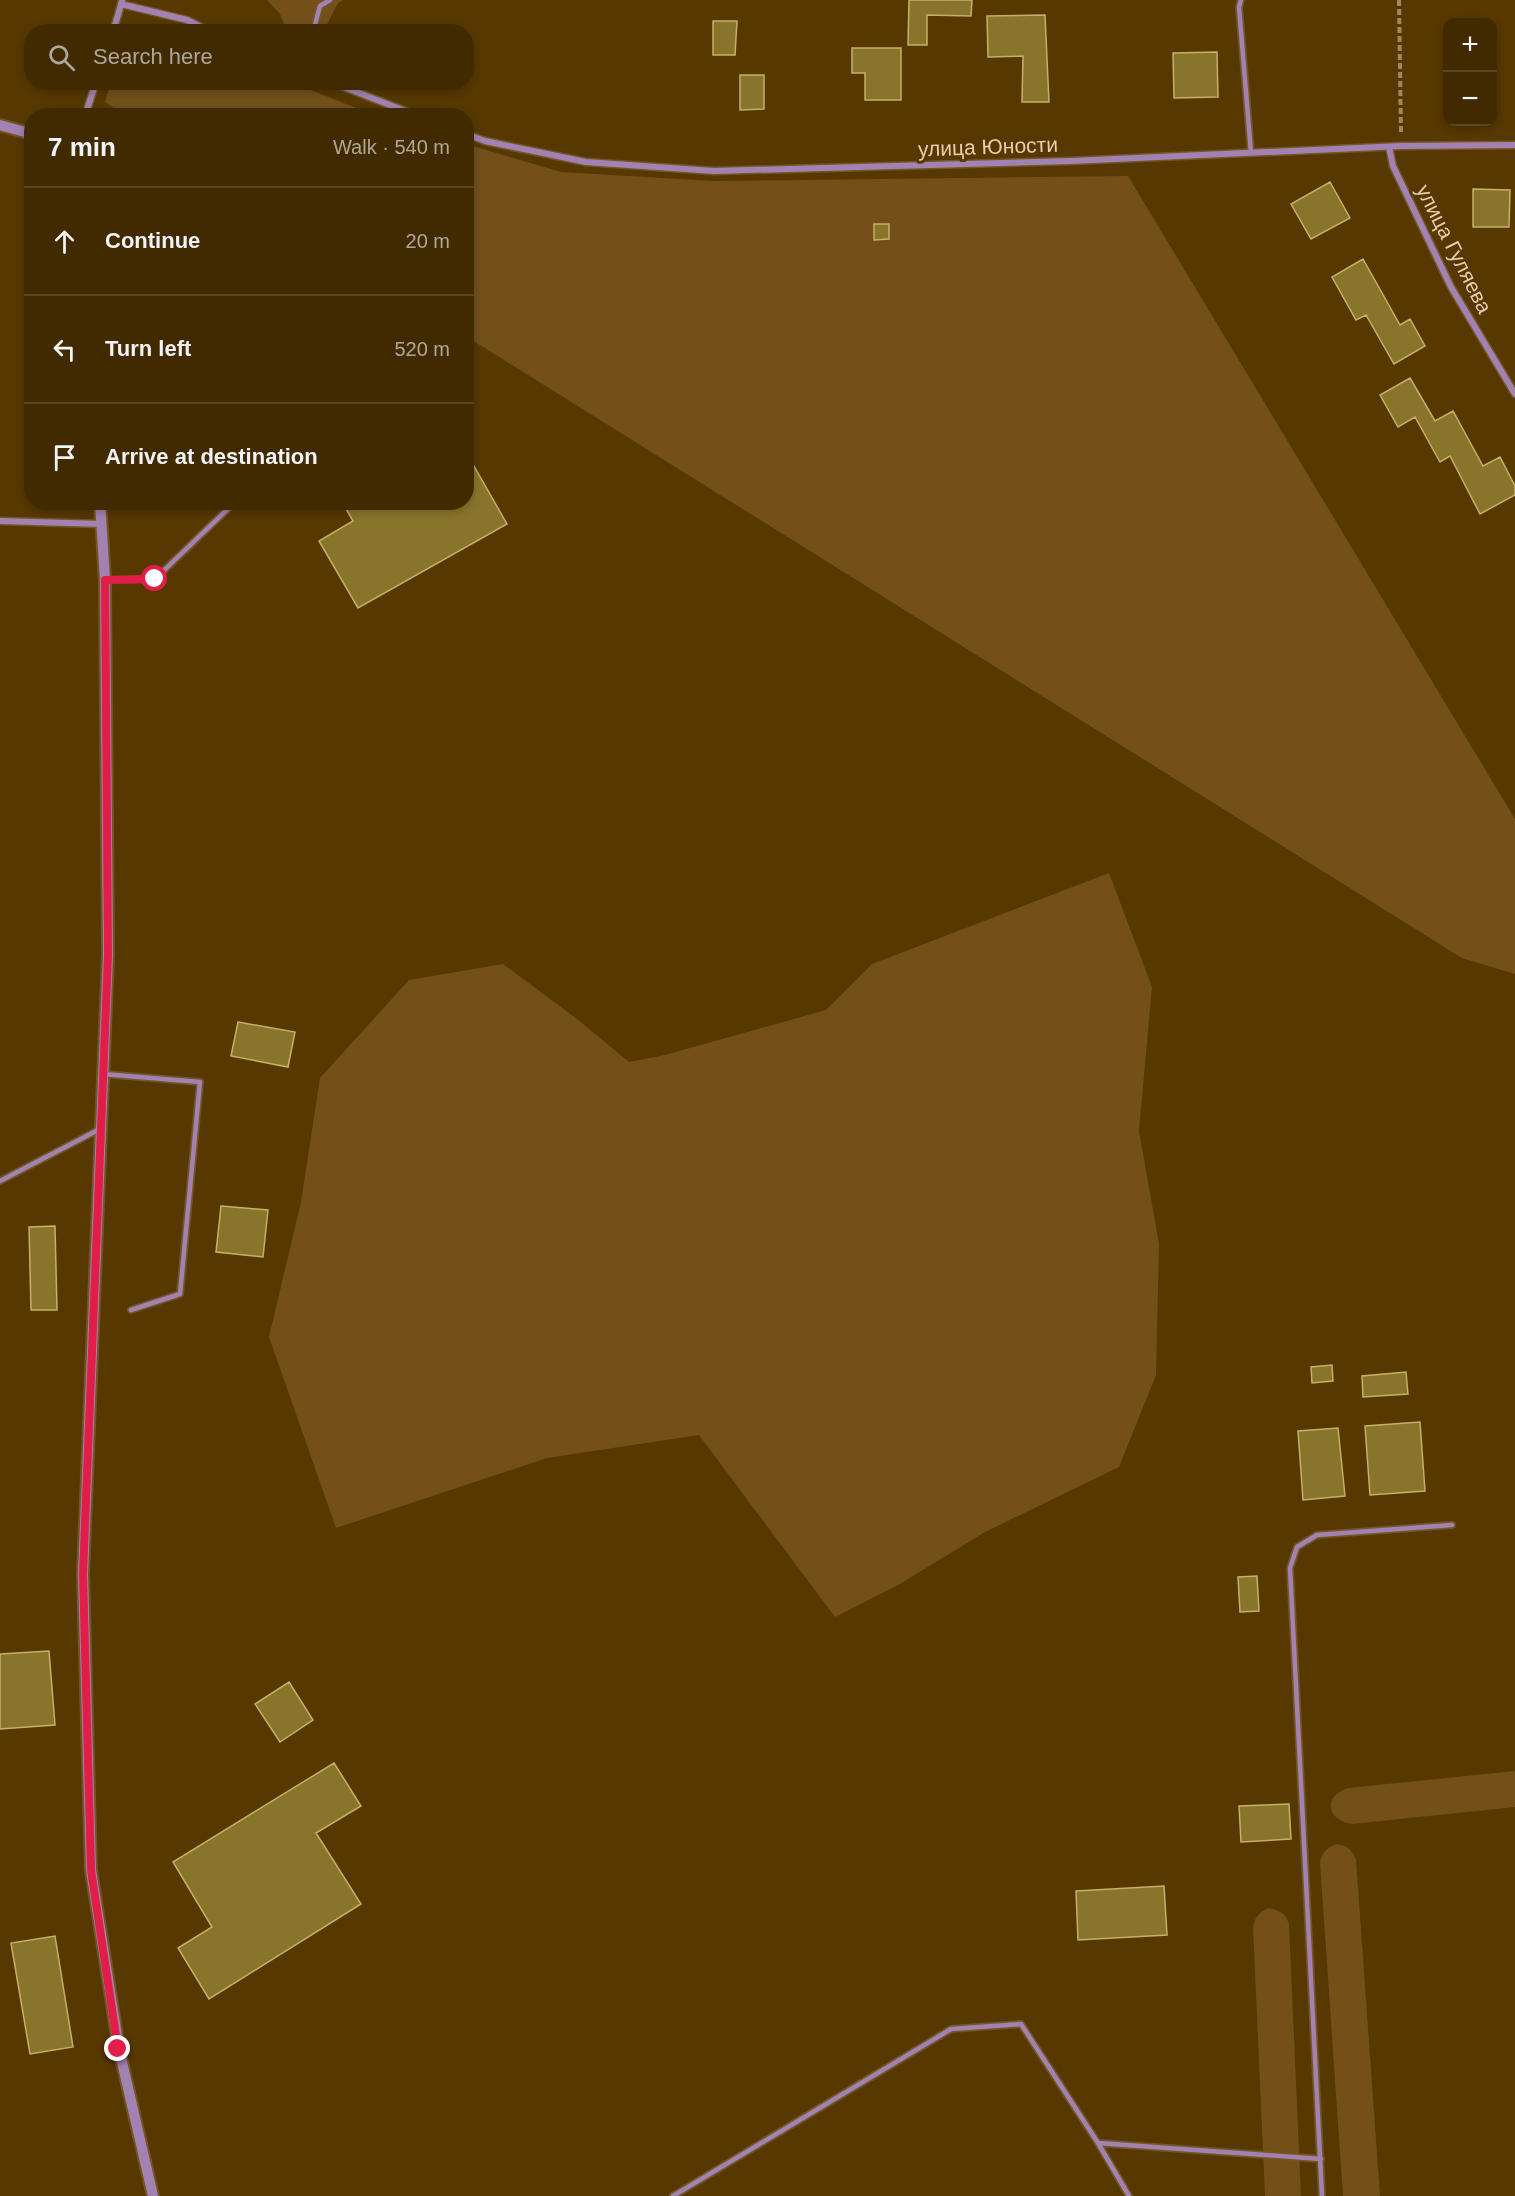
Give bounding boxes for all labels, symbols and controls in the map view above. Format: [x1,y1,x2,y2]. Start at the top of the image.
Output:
map controls [1443,18,1497,126]
button: + [1443,18,1497,72]
search box [24,24,474,90]
icon: search [45,41,78,74]
text: Search here [93,44,213,69]
button: − [1443,72,1497,126]
text: 7 min [48,132,116,162]
street label: улица Юности [918,133,1058,160]
text: Walk · 540 m [333,136,450,158]
street label: улица Гуляева [1412,181,1497,317]
icon: ahead [48,225,81,258]
text: Continue [105,228,200,253]
text: 20 m [406,230,450,252]
icon: left [48,333,81,366]
text: Turn left [105,336,191,361]
text: 520 m [394,338,450,360]
icon: arrive [48,441,81,474]
text: Arrive at destination [105,444,318,469]
route start [141,565,167,591]
route end [104,2035,130,2061]

